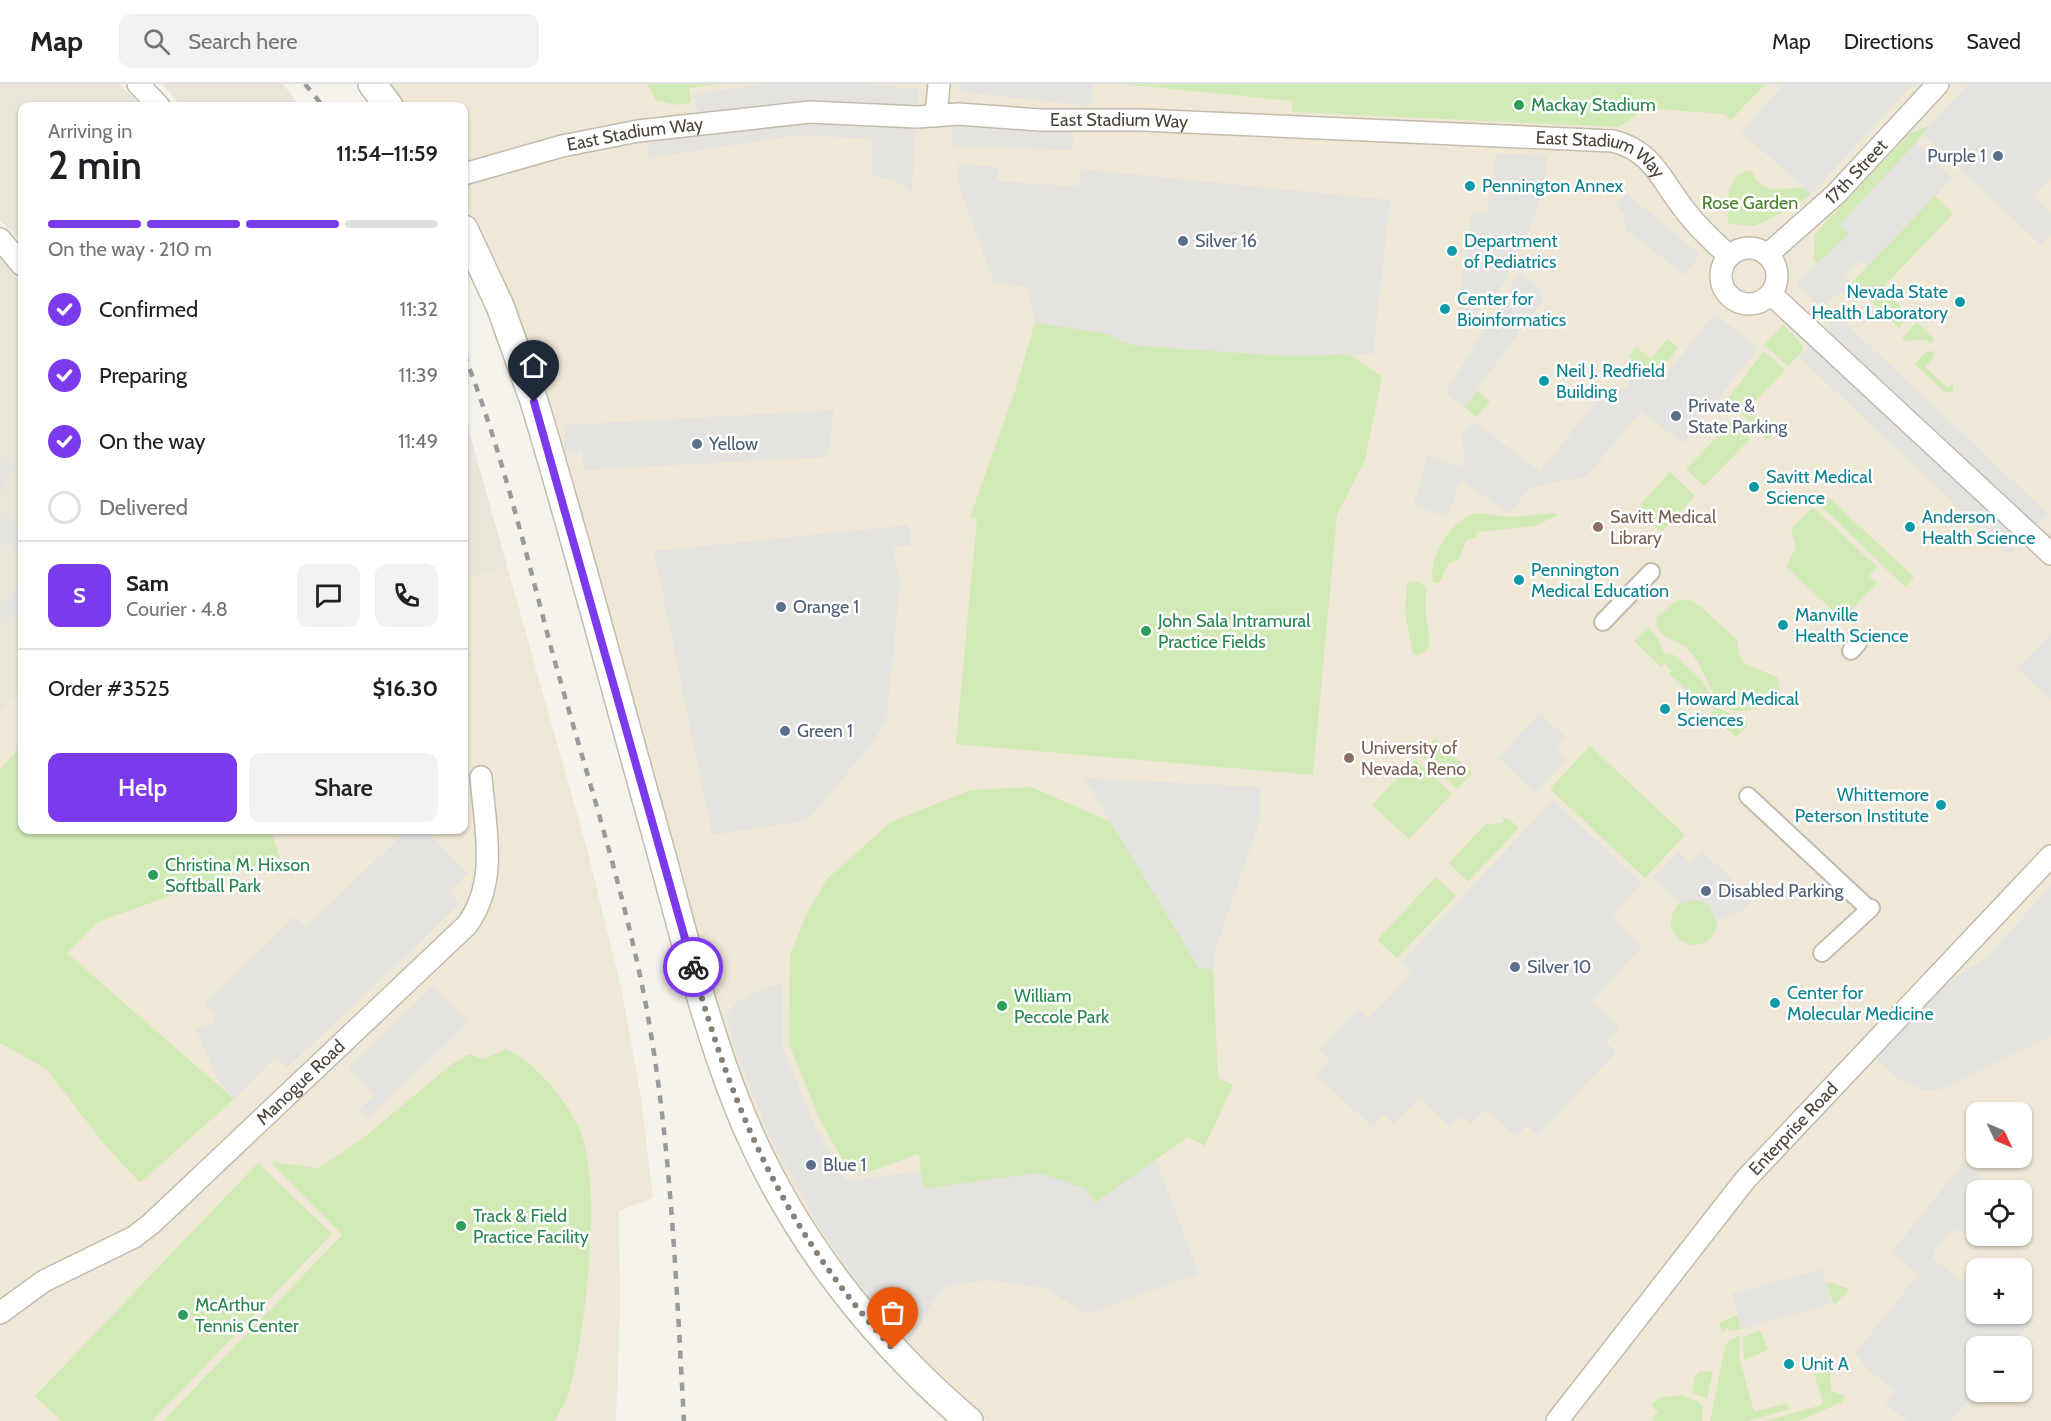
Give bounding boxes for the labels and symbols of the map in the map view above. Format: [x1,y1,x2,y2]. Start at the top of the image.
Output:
place label: Mackay Stadium [1531,94,1656,116]
marker: Mackay Stadium [1512,98,1526,112]
street label: East Stadium Way [1050,109,1189,133]
street label: East Stadium Way [565,113,704,156]
street label: East Stadium Way [1535,127,1670,182]
street label: 17th Street [1821,135,1892,209]
place label: Purple 1 [1927,145,1986,167]
marker: Purple 1 [1991,149,2005,163]
place label: Pennington Annex [1482,175,1624,197]
marker: Pennington Annex [1463,179,1477,193]
park label: Rose Garden [1702,192,1798,214]
place label: Silver 16 [1195,230,1257,252]
place label: Department of Pediatrics [1464,230,1558,273]
marker: Silver 16 [1176,234,1190,248]
marker: Department of Pediatrics [1445,244,1459,258]
place label: Nevada State Health Laboratory [1811,281,1948,324]
place label: Center for Bioinformatics [1457,288,1566,331]
marker: Nevada State Health Laboratory [1953,295,1967,309]
marker: Center for Bioinformatics [1438,302,1452,316]
pin [508,340,559,402]
place label: Neil J. Redfield Building [1556,360,1665,403]
marker: Neil J. Redfield Building [1537,374,1551,388]
place label: Private & State Parking [1688,395,1788,438]
marker: Private & State Parking [1669,409,1683,423]
place label: Yellow [708,433,758,455]
marker: Yellow [690,437,704,451]
place label: Savitt Medical Science [1766,466,1873,509]
marker: Savitt Medical Science [1747,480,1761,494]
place label: Savitt Medical Library [1610,506,1717,549]
place label: Anderson Health Science [1922,506,2035,549]
marker: Savitt Medical Library [1591,520,1605,534]
marker: Anderson Health Science [1903,520,1917,534]
place label: Pennington Medical Education [1531,559,1669,602]
marker: Pennington Medical Education [1512,573,1526,587]
place label: Orange 1 [793,596,859,618]
marker: Orange 1 [774,600,788,614]
place label: Manville Health Science [1795,604,1908,647]
place label: John Sala Intramural Practice Fields [1157,610,1311,653]
marker: Manville Health Science [1776,618,1790,632]
marker: John Sala Intramural Practice Fields [1139,624,1153,638]
place label: Howard Medical Sciences [1677,688,1800,731]
marker: Howard Medical Sciences [1658,702,1672,716]
place label: Green 1 [797,720,853,742]
marker: Green 1 [778,724,792,738]
place label: University of Nevada, Reno [1361,737,1466,780]
marker: University of Nevada, Reno [1342,751,1356,765]
place label: Whittemore Peterson Institute [1795,784,1929,827]
marker: Whittemore Peterson Institute [1934,798,1948,812]
place label: Christina M. Hixson Softball Park [165,854,310,897]
marker: Christina M. Hixson Softball Park [146,868,160,882]
place label: Disabled Parking [1718,880,1845,902]
marker: Disabled Parking [1699,884,1713,898]
courier [663,937,723,997]
place label: Silver 10 [1527,956,1591,978]
marker: Silver 10 [1508,960,1522,974]
place label: Center for Molecular Medicine [1787,982,1934,1025]
place label: William Peccole Park [1014,985,1110,1028]
marker: Center for Molecular Medicine [1768,996,1782,1010]
marker: William Peccole Park [995,999,1009,1013]
street label: Manogue Road [252,1035,350,1130]
street label: Enterprise Road [1744,1078,1843,1180]
north arrow [1966,1102,2032,1168]
place label: Blue 1 [823,1154,866,1176]
marker: Blue 1 [804,1158,818,1172]
place label: Track & Field Practice Facility [473,1205,589,1248]
marker: Track & Field Practice Facility [454,1219,468,1233]
pin [867,1287,918,1349]
place label: McArthur Tennis Center [195,1294,299,1337]
marker: McArthur Tennis Center [176,1308,190,1322]
place label: Unit A [1801,1353,1849,1375]
marker: Unit A [1782,1357,1796,1371]

